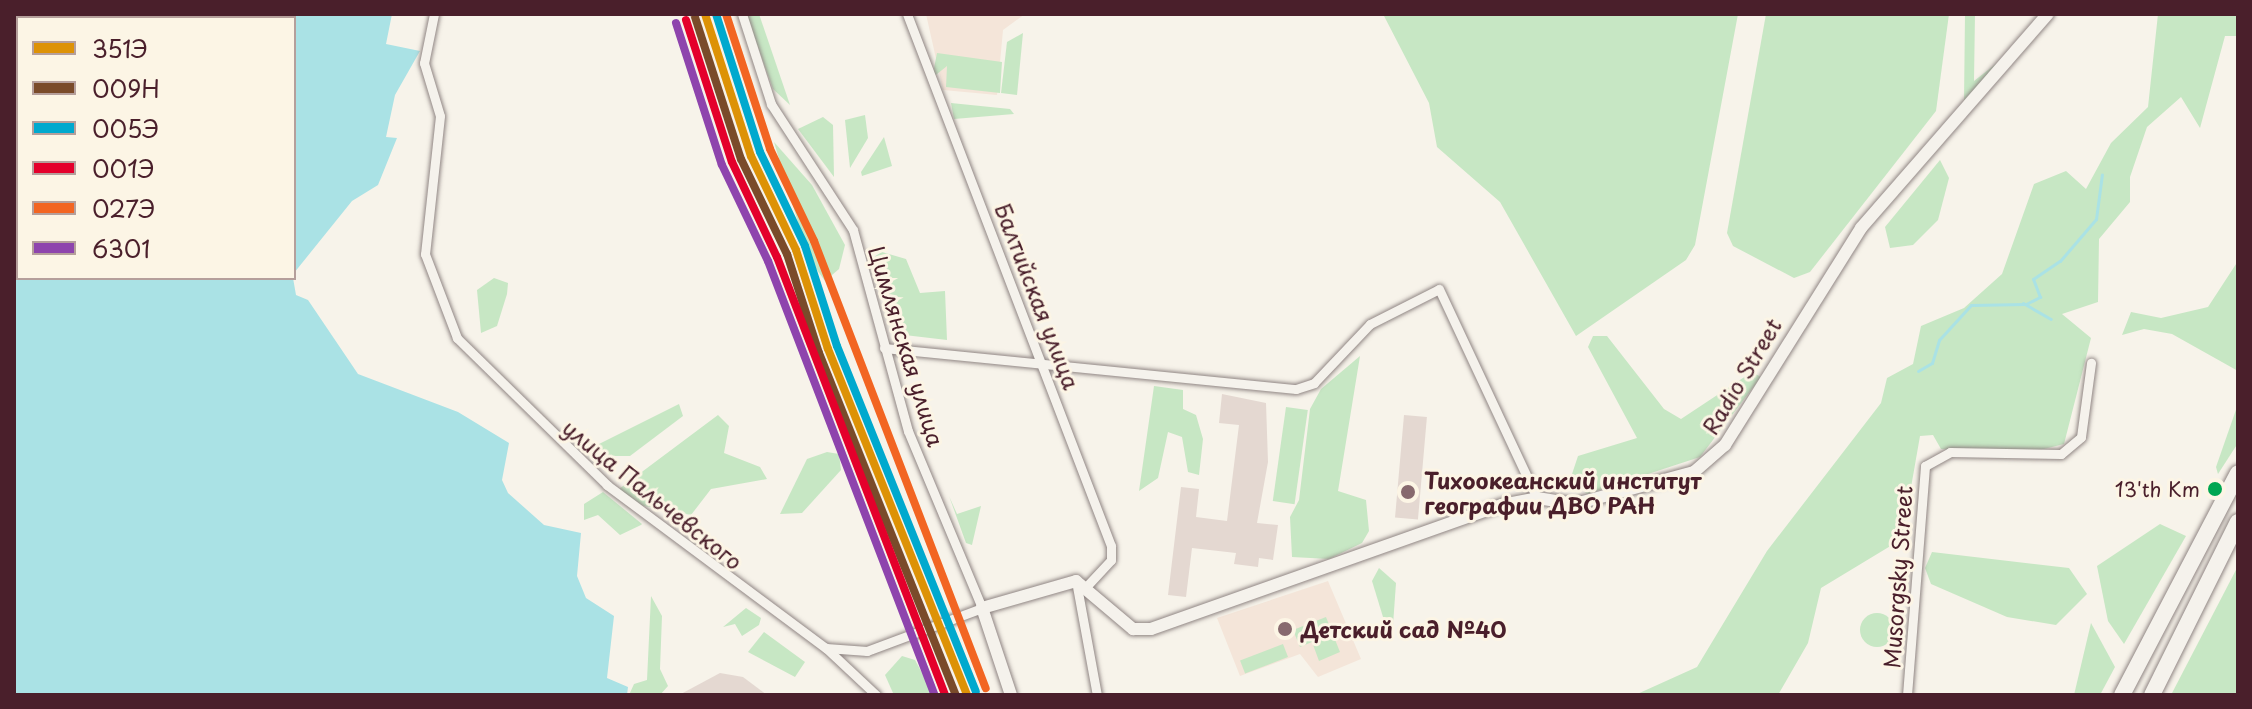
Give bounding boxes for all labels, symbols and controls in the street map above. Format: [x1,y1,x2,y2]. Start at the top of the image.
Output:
legend [16,16,296,280]
text: 351Э [92,30,148,66]
text: 009Н [92,70,160,106]
text: 005Э [92,110,159,146]
text: 001Э [92,150,155,186]
text: 027Э [92,190,155,226]
street label: Балтийская улица [990,199,1086,393]
text: 6301 [92,230,150,266]
street label: Цимлянская улица [864,242,950,450]
street label: Radio Street [1696,313,1786,439]
street label: улица Пальчевского [558,413,748,575]
place label: Тихоокеанский институт географии ДВО РАН [1424,466,1702,518]
place label: 13'th Km [2115,477,2200,501]
marker: 13'th Km [2207,481,2223,497]
marker: Тихоокеанский институт географии ДВО РАН [1399,483,1417,501]
street label: Musorgsky Street [1877,483,1917,671]
place label: Детский сад №40 [1301,616,1507,642]
marker: Детский сад №40 [1276,620,1294,638]

